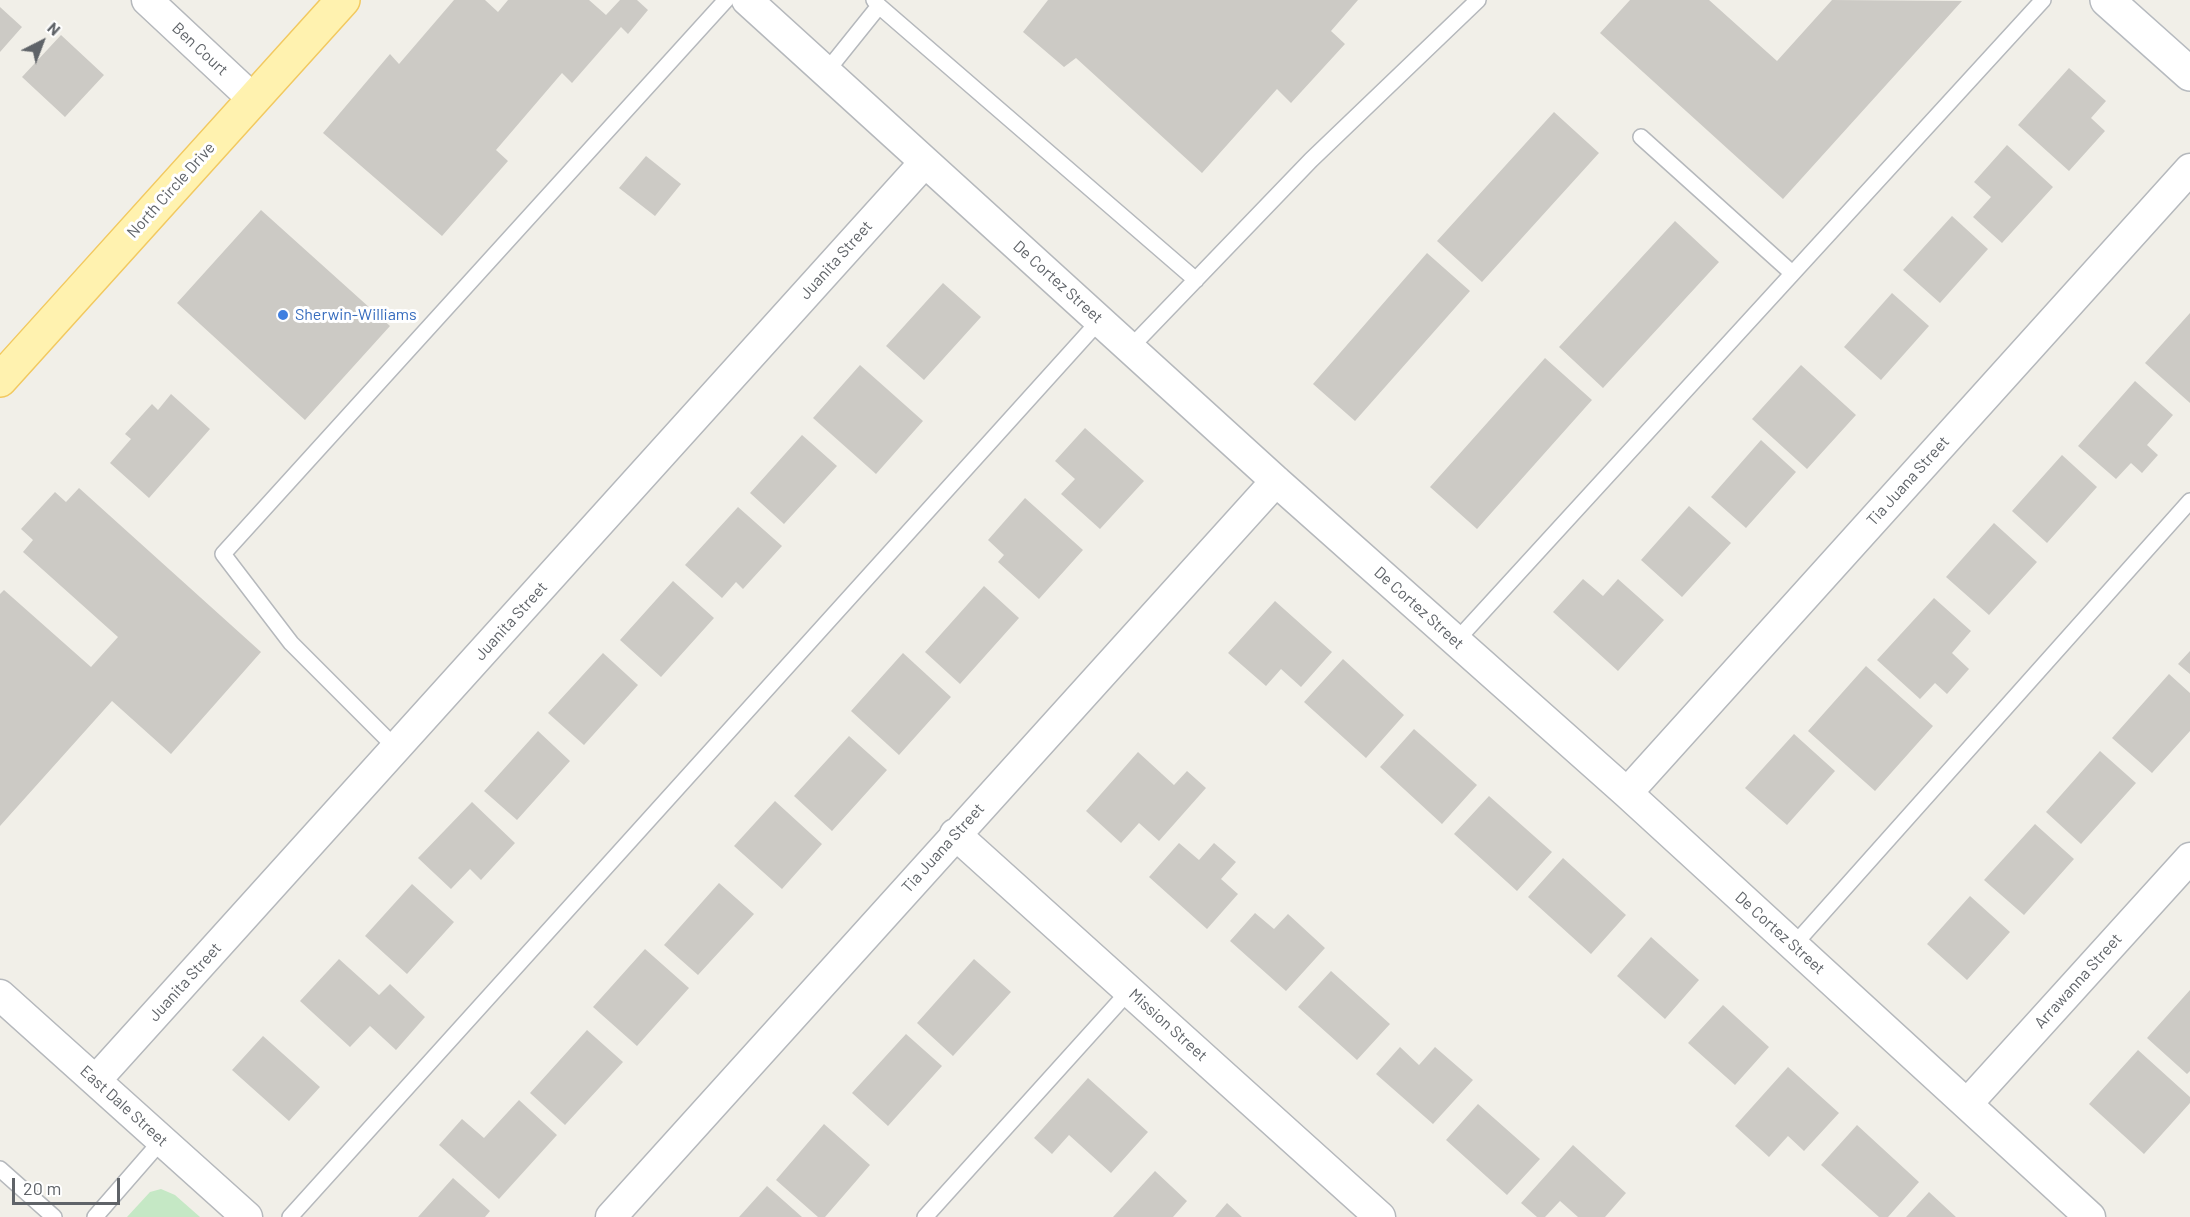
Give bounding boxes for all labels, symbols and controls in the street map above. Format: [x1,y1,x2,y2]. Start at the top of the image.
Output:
north arrow [12,12,72,72]
text: N [44,18,65,39]
street label: Ben Court [168,18,232,80]
street label: North Circle Drive [123,138,219,242]
street label: Juanita Street [796,217,876,303]
street label: De Cortez Street [1009,237,1107,327]
place label: Sherwin-Williams [295,305,417,325]
marker: Sherwin-Williams [276,308,290,322]
street label: Tia Juana Street [1863,432,1953,530]
street label: De Cortez Street [1370,563,1468,653]
street label: Juanita Street [471,578,551,664]
street label: Tia Juana Street [898,799,988,897]
street label: De Cortez Street [1731,888,1829,978]
street label: Arrawanna Street [2030,930,2126,1032]
street label: Juanita Street [145,939,225,1025]
street label: Mission Street [1125,985,1211,1065]
street label: East Dale Street [76,1062,172,1150]
scale bar [15,1166,123,1204]
text: 20 m [23,1177,61,1199]

